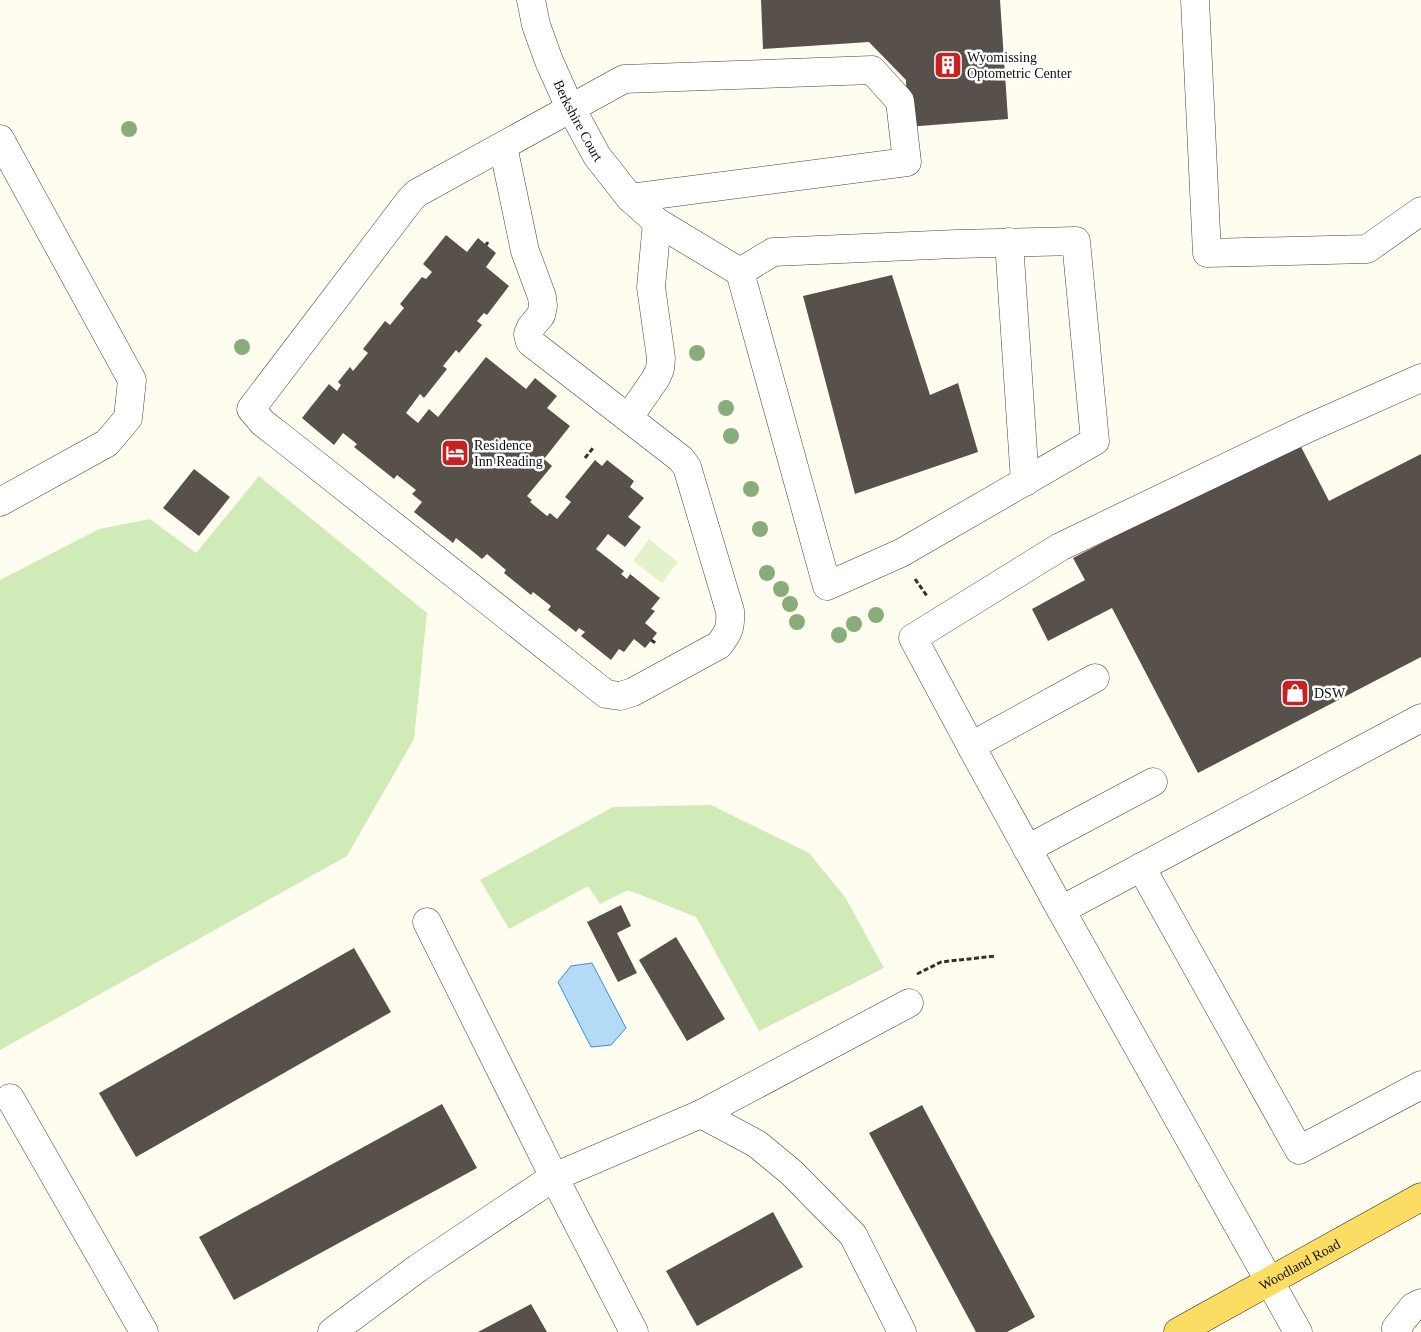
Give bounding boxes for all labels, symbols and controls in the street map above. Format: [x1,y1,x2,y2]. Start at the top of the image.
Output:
building icon: Wyomissing Optometric Center [933,50,963,80]
place label: Wyomissing Optometric Center [967,50,1072,81]
street label: Berkshire Court [551,77,606,164]
hotel icon: Residence Inn Reading [440,438,470,468]
place label: Residence Inn Reading [474,438,543,469]
shop icon: DSW [1280,678,1310,708]
place label: DSW [1314,686,1346,701]
street label: Woodland Road [1256,1236,1343,1293]

